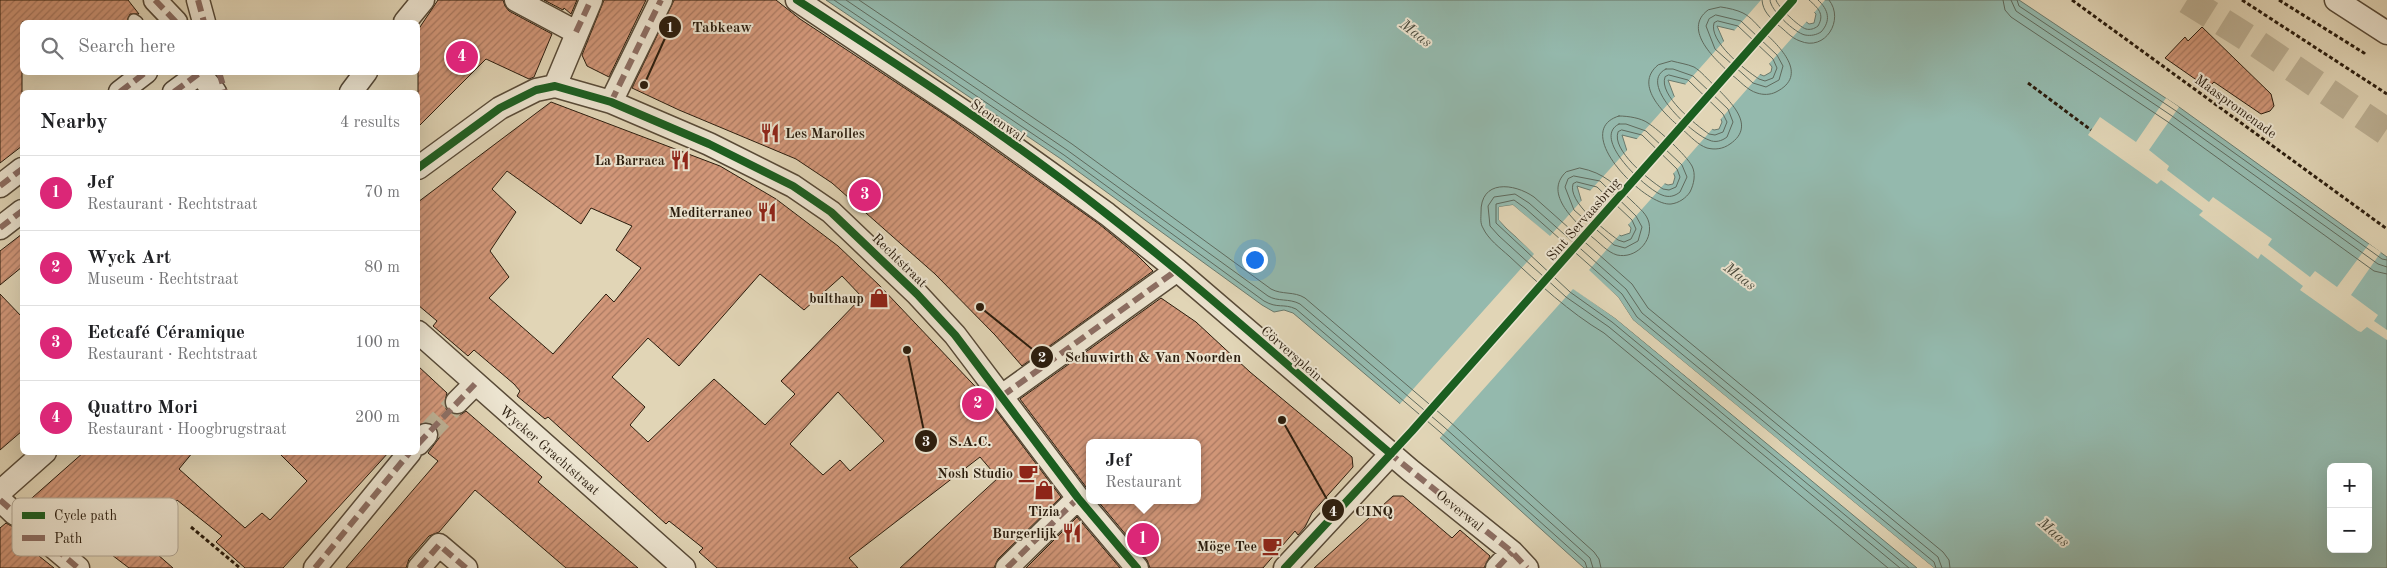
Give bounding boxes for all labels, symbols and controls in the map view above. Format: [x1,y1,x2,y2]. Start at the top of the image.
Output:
callout: Tabkeaw [657,12,762,42]
water label: Maas [1395,17,1434,51]
search box [20,20,420,75]
text: 1 [666,21,674,36]
text: Tabkeaw [692,21,752,36]
icon: search [38,34,66,62]
text: Search here [78,38,175,57]
pin: 4 [446,38,478,76]
street label: Maaspromenade [2192,73,2279,141]
street label: Stenenwal [968,97,1027,145]
text: Nearby [40,112,108,133]
text: 4 results [340,115,400,131]
restaurant icon: Les Marolles [759,122,781,144]
place label: Les Marolles [785,127,865,141]
restaurant icon: La Barraca [669,149,691,171]
place label: La Barraca [595,154,665,168]
text: Jef [87,174,113,193]
street label: Sint Servaasbrug [1544,175,1624,264]
pin: 3 [849,176,881,214]
text: 1 [51,185,61,201]
text: 70 m [364,185,400,201]
text: Restaurant · Rechtstraat [87,197,258,213]
restaurant icon: Mediterraneo [756,201,778,223]
place label: Mediterraneo [669,206,752,220]
street label: Rechtstraat [869,231,930,290]
your location [1242,247,1268,273]
text: Wyck Art [87,249,171,268]
text: 2 [51,260,61,276]
text: 80 m [364,260,400,276]
water label: Maas [1719,260,1758,294]
text: Museum · Rechtstraat [87,272,239,288]
shop icon: bulthaup [868,287,890,309]
place label: bulthaup [809,292,864,306]
text: Eetcafé Céramique [87,324,245,343]
street label: Cörversplein [1258,324,1325,384]
text: 3 [51,335,61,351]
text: 100 m [355,335,400,351]
callout: Schuwirth & Van Noorden [1030,342,1251,372]
text: Restaurant · Rechtstraat [87,347,258,363]
text: 2 [1038,351,1046,366]
text: Schuwirth & Van Noorden [1065,351,1241,366]
pin: 2 [962,385,994,423]
text: Quattro Mori [87,399,198,418]
street label: Wycker Grachtstraat [496,403,602,498]
text: 4 [51,410,61,426]
text: 200 m [355,410,400,426]
text: Restaurant · Hoogbrugstraat [87,422,287,438]
callout: S.A.C. [914,426,1002,456]
text: 3 [922,435,930,450]
text: S.A.C. [948,435,992,450]
popup [1086,439,1201,504]
text: Jef [1105,452,1131,471]
cafe icon: Nosh Studio [1017,462,1039,484]
map controls [2327,463,2372,553]
button: + [2327,463,2372,508]
place label: Nosh Studio [937,467,1013,481]
text: Restaurant [1105,475,1182,491]
shop icon: Tizia [1033,479,1055,501]
street label: Oeverwal [1433,488,1486,534]
callout: CINQ [1320,495,1403,525]
legend [12,498,178,556]
place label: Tizia [1028,505,1060,519]
text: 4 [1329,505,1337,520]
text: CINQ [1355,505,1393,520]
button: − [2327,508,2372,553]
text: Cycle path [54,509,117,523]
water label: Maas [2034,515,2071,551]
pin: 1 [1127,520,1159,558]
restaurant icon: Burgerlijk [1061,522,1083,544]
place label: Burgerlijk [992,527,1057,541]
text: Path [54,532,83,546]
cafe icon: Möge Tee [1261,535,1283,557]
place label: Möge Tee [1197,540,1257,554]

